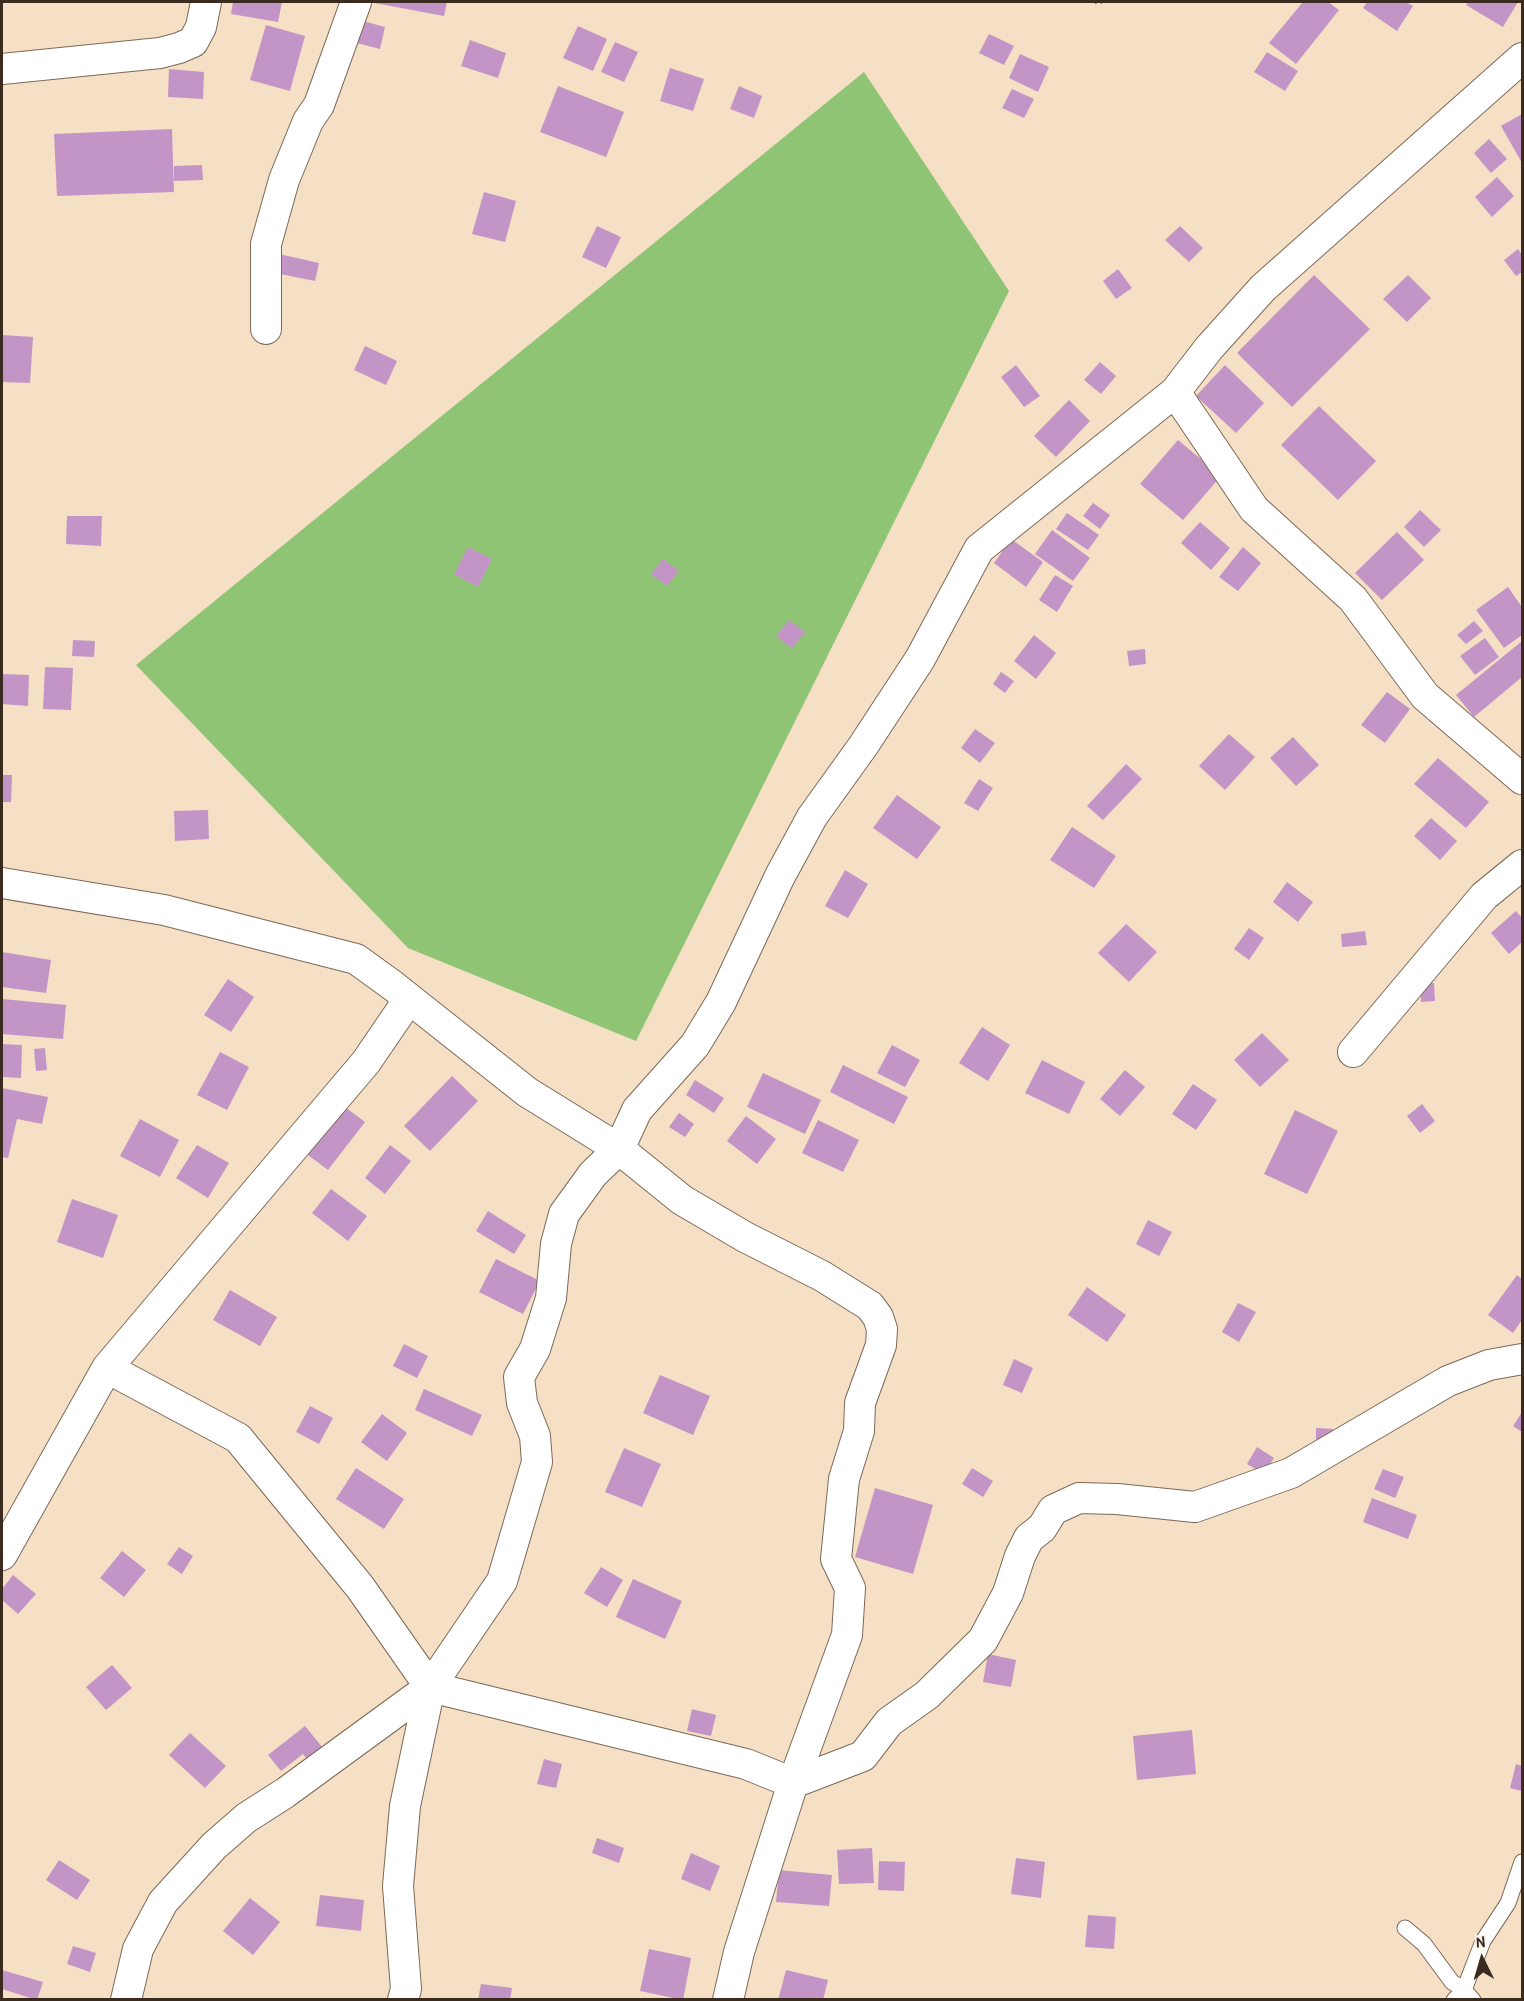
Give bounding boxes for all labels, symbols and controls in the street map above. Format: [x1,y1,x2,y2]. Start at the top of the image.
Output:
north arrow [1452,1929,1512,1989]
text: N [1475,1930,1486,1952]

